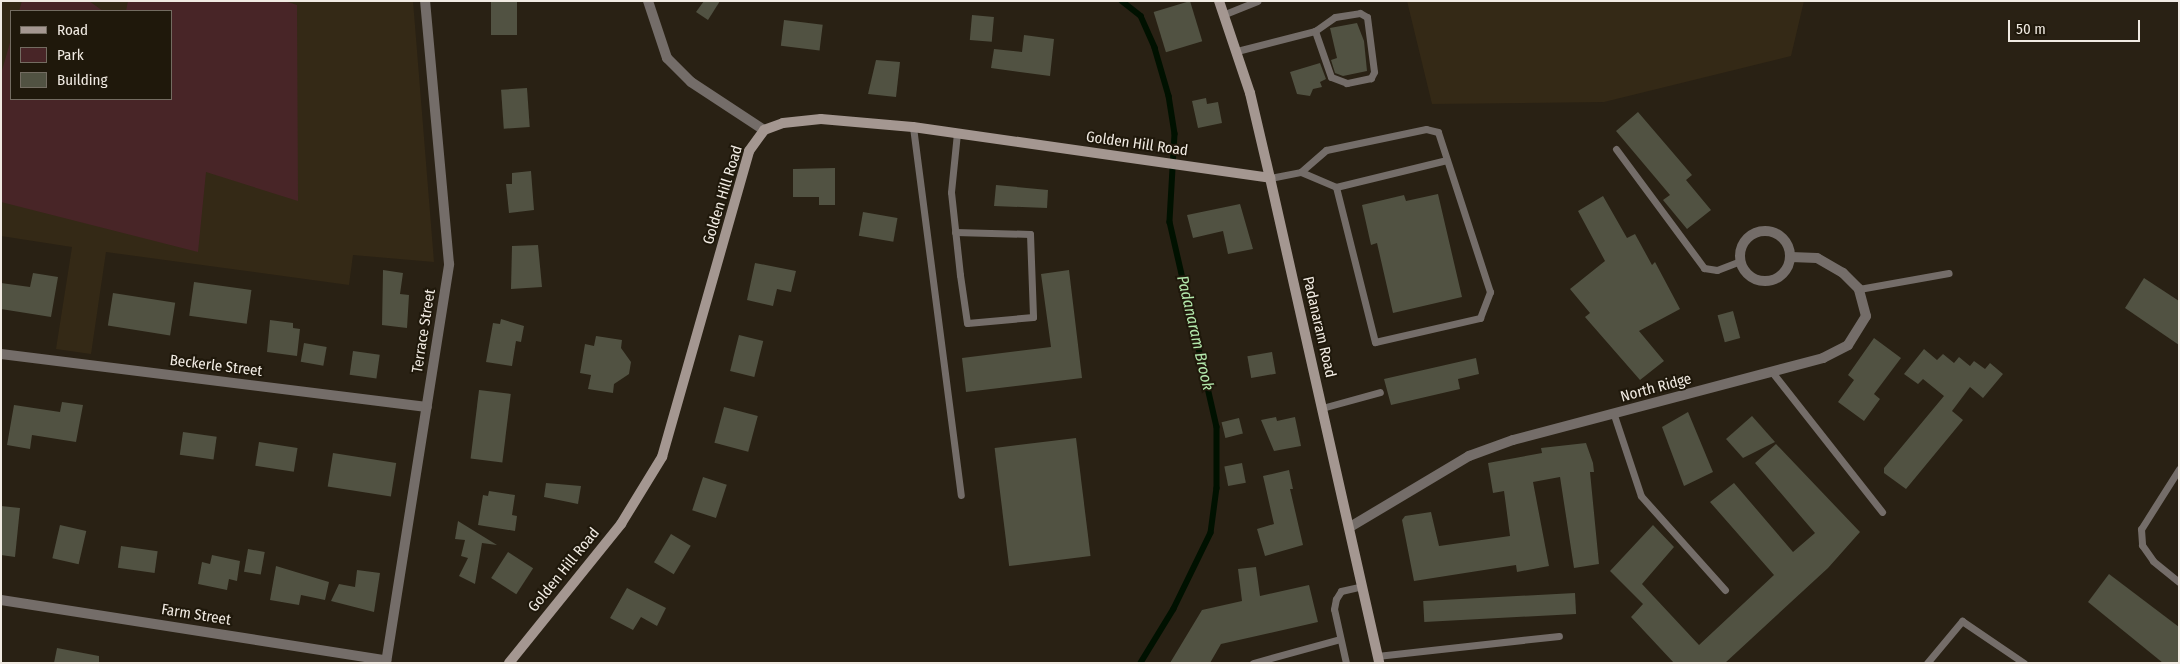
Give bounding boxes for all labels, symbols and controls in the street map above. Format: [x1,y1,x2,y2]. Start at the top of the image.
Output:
legend [10,10,172,100]
scale bar [2010,10,2142,42]
text: 50 m [2016,20,2046,38]
text: Road [57,21,88,39]
text: Park [57,46,84,64]
text: Building [57,71,108,89]
street label: Golden Hill Road [1085,128,1189,160]
street label: Golden Hill Road [699,143,747,247]
water label: Padanaram Brook [1172,274,1218,392]
street label: Padanaram Road [1299,275,1339,379]
street label: Terrace Street [408,288,440,374]
street label: Beckerle Street [169,351,263,381]
street label: North Ridge [1619,370,1693,406]
street label: Golden Hill Road [525,524,603,616]
street label: Farm Street [160,601,232,629]

